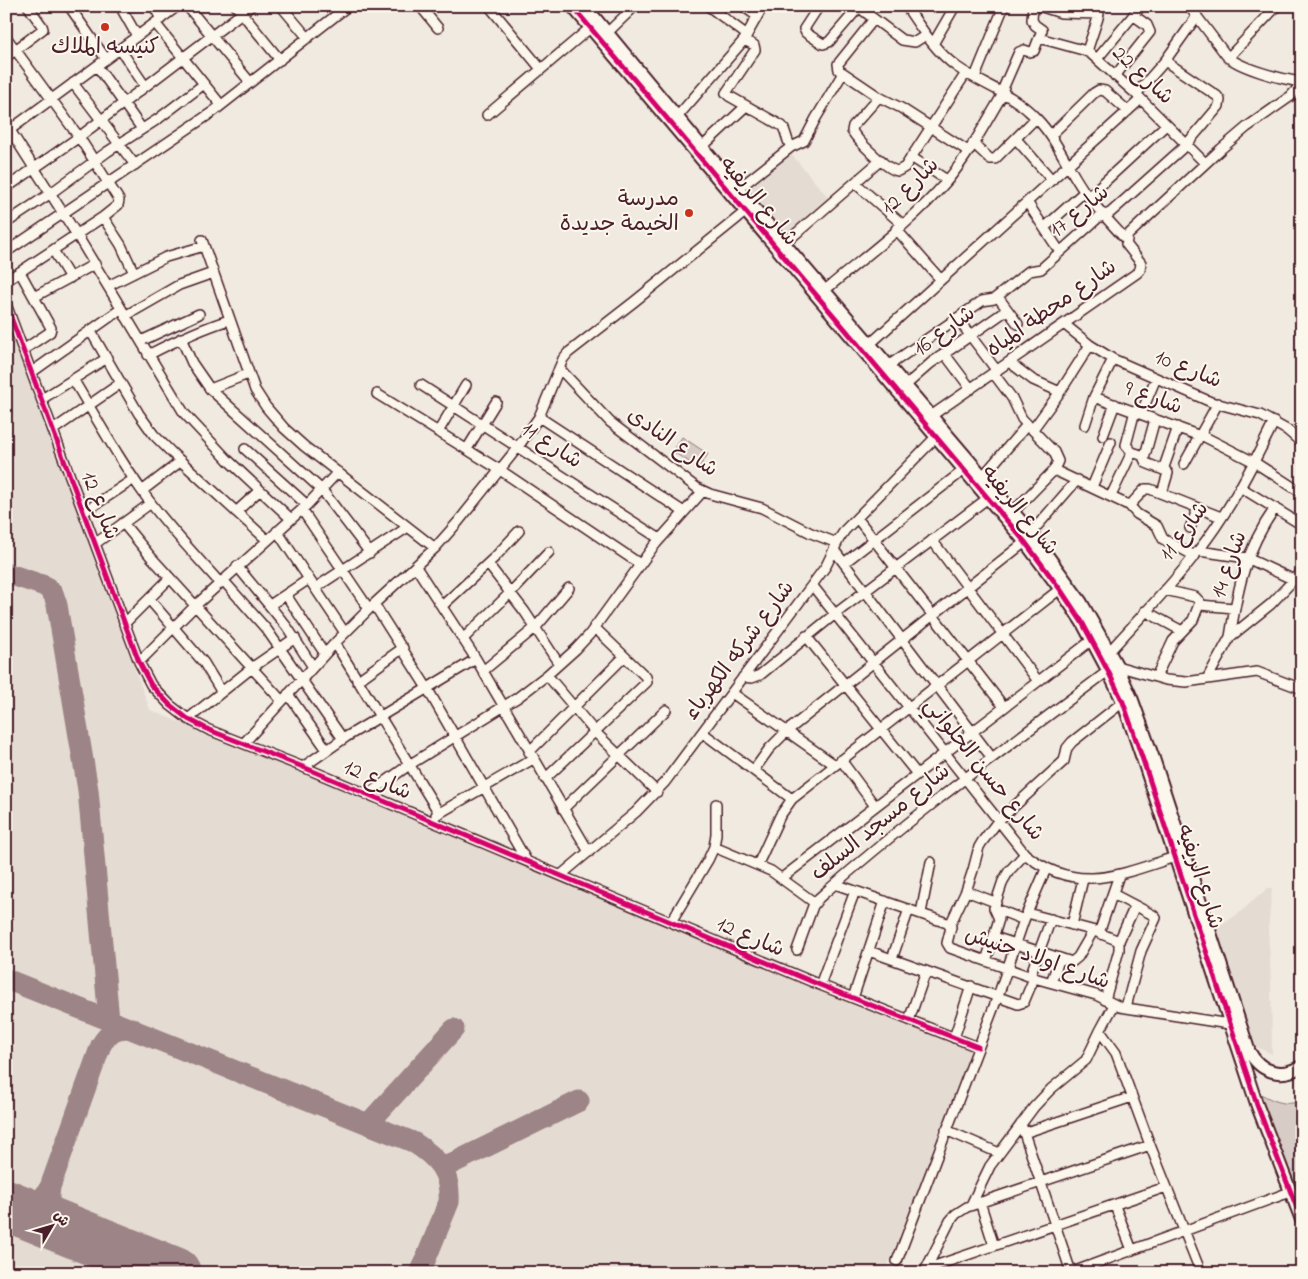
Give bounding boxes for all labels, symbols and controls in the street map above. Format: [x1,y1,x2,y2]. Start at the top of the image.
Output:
marker: كنيسه الملاك [99,21,111,33]
place label: كنيسه الملاك [51,32,159,64]
street label: شارع 22 [1104,39,1180,113]
street label: شارع الريفيه [711,150,805,254]
street label: شارع 12 [875,151,947,223]
street label: شارع 17 [1043,178,1117,246]
place label: مدرسة الخيمة جديدة [560,184,679,241]
marker: مدرسة الخيمة جديدة [683,207,695,219]
street label: شارع محطة المياه [980,252,1124,366]
street label: شارع 16 [907,299,983,365]
street label: شارع 10 [1150,342,1226,398]
street label: شارع 9 [1119,374,1187,424]
street label: شارع النادى [620,400,724,486]
street label: شارع 11 [514,414,588,478]
street label: شارع الريفيه [972,459,1066,563]
street label: شارع 12 [71,467,127,545]
street label: شارع 11 [1152,495,1218,569]
street label: شارع 14 [1204,527,1256,603]
street label: شارع شركه الكهرباء [677,574,803,728]
street label: شارع حسن الحلواني [914,691,1051,849]
street label: شارع 12 [338,752,416,810]
street label: شارع مسجد السلف [804,757,958,889]
street label: شارع الريفيه [1167,821,1231,933]
street label: شارع 12 [711,909,789,967]
street label: شارع اولاد حنيش [960,919,1114,999]
north arrow [28,1202,78,1252]
text: ش [48,1206,74,1231]

